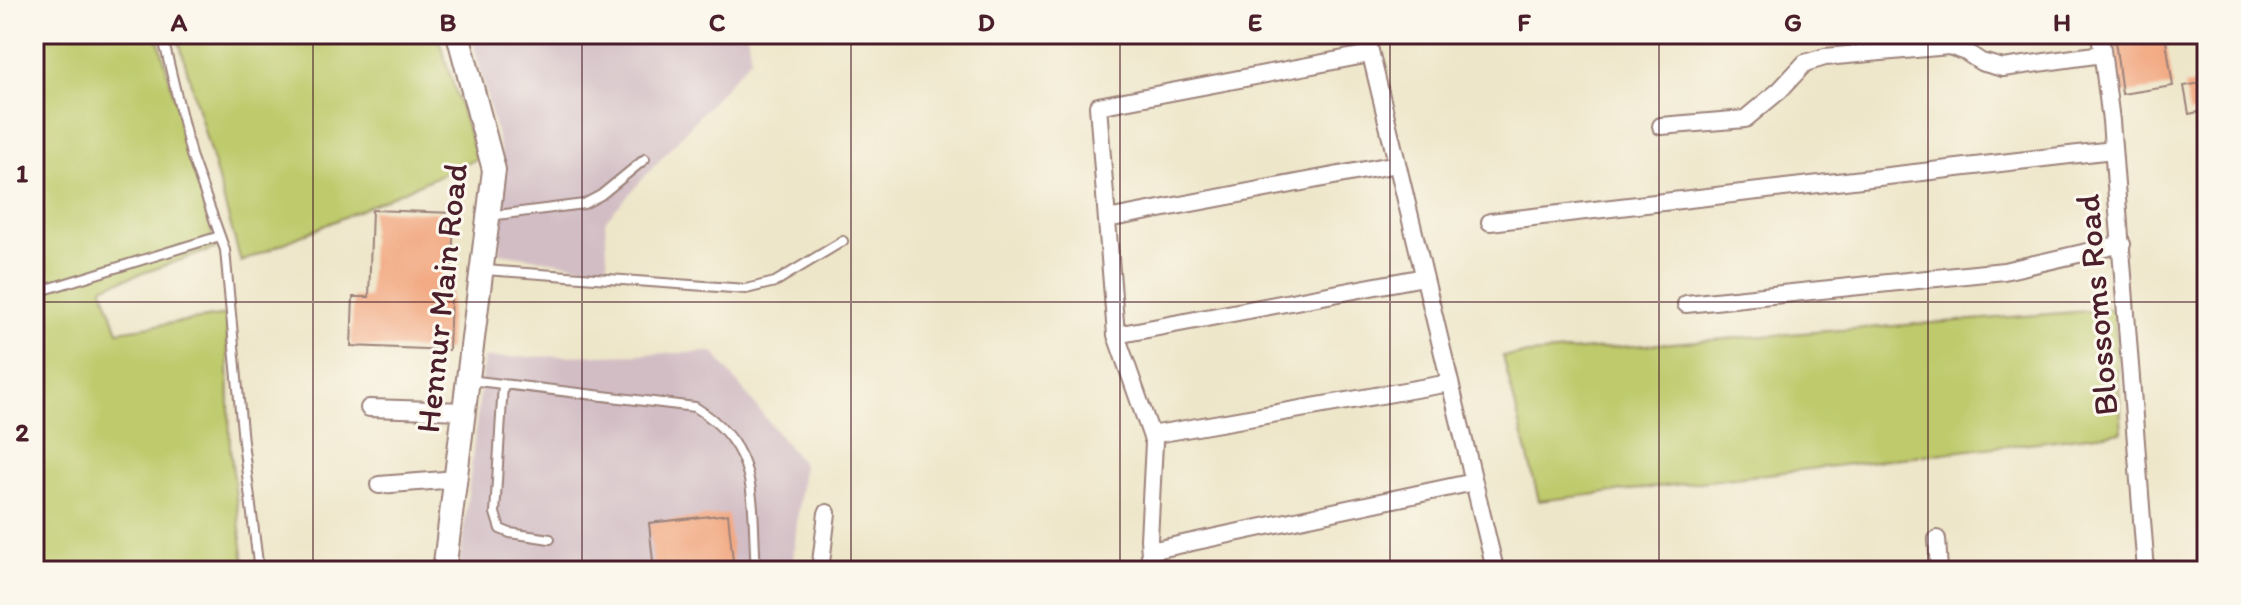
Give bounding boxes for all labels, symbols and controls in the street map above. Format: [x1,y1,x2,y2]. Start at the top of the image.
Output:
text: A [170,6,188,38]
text: B [440,6,457,38]
text: C [709,6,726,38]
text: D [977,6,995,38]
text: E [1248,6,1262,38]
text: F [1517,6,1531,38]
text: G [1784,6,1802,38]
text: H [2053,6,2071,38]
text: 1 [16,157,28,189]
street label: Hennur Main Road [407,161,476,435]
street label: Blossoms Road [2066,192,2127,417]
text: 2 [15,416,29,448]

